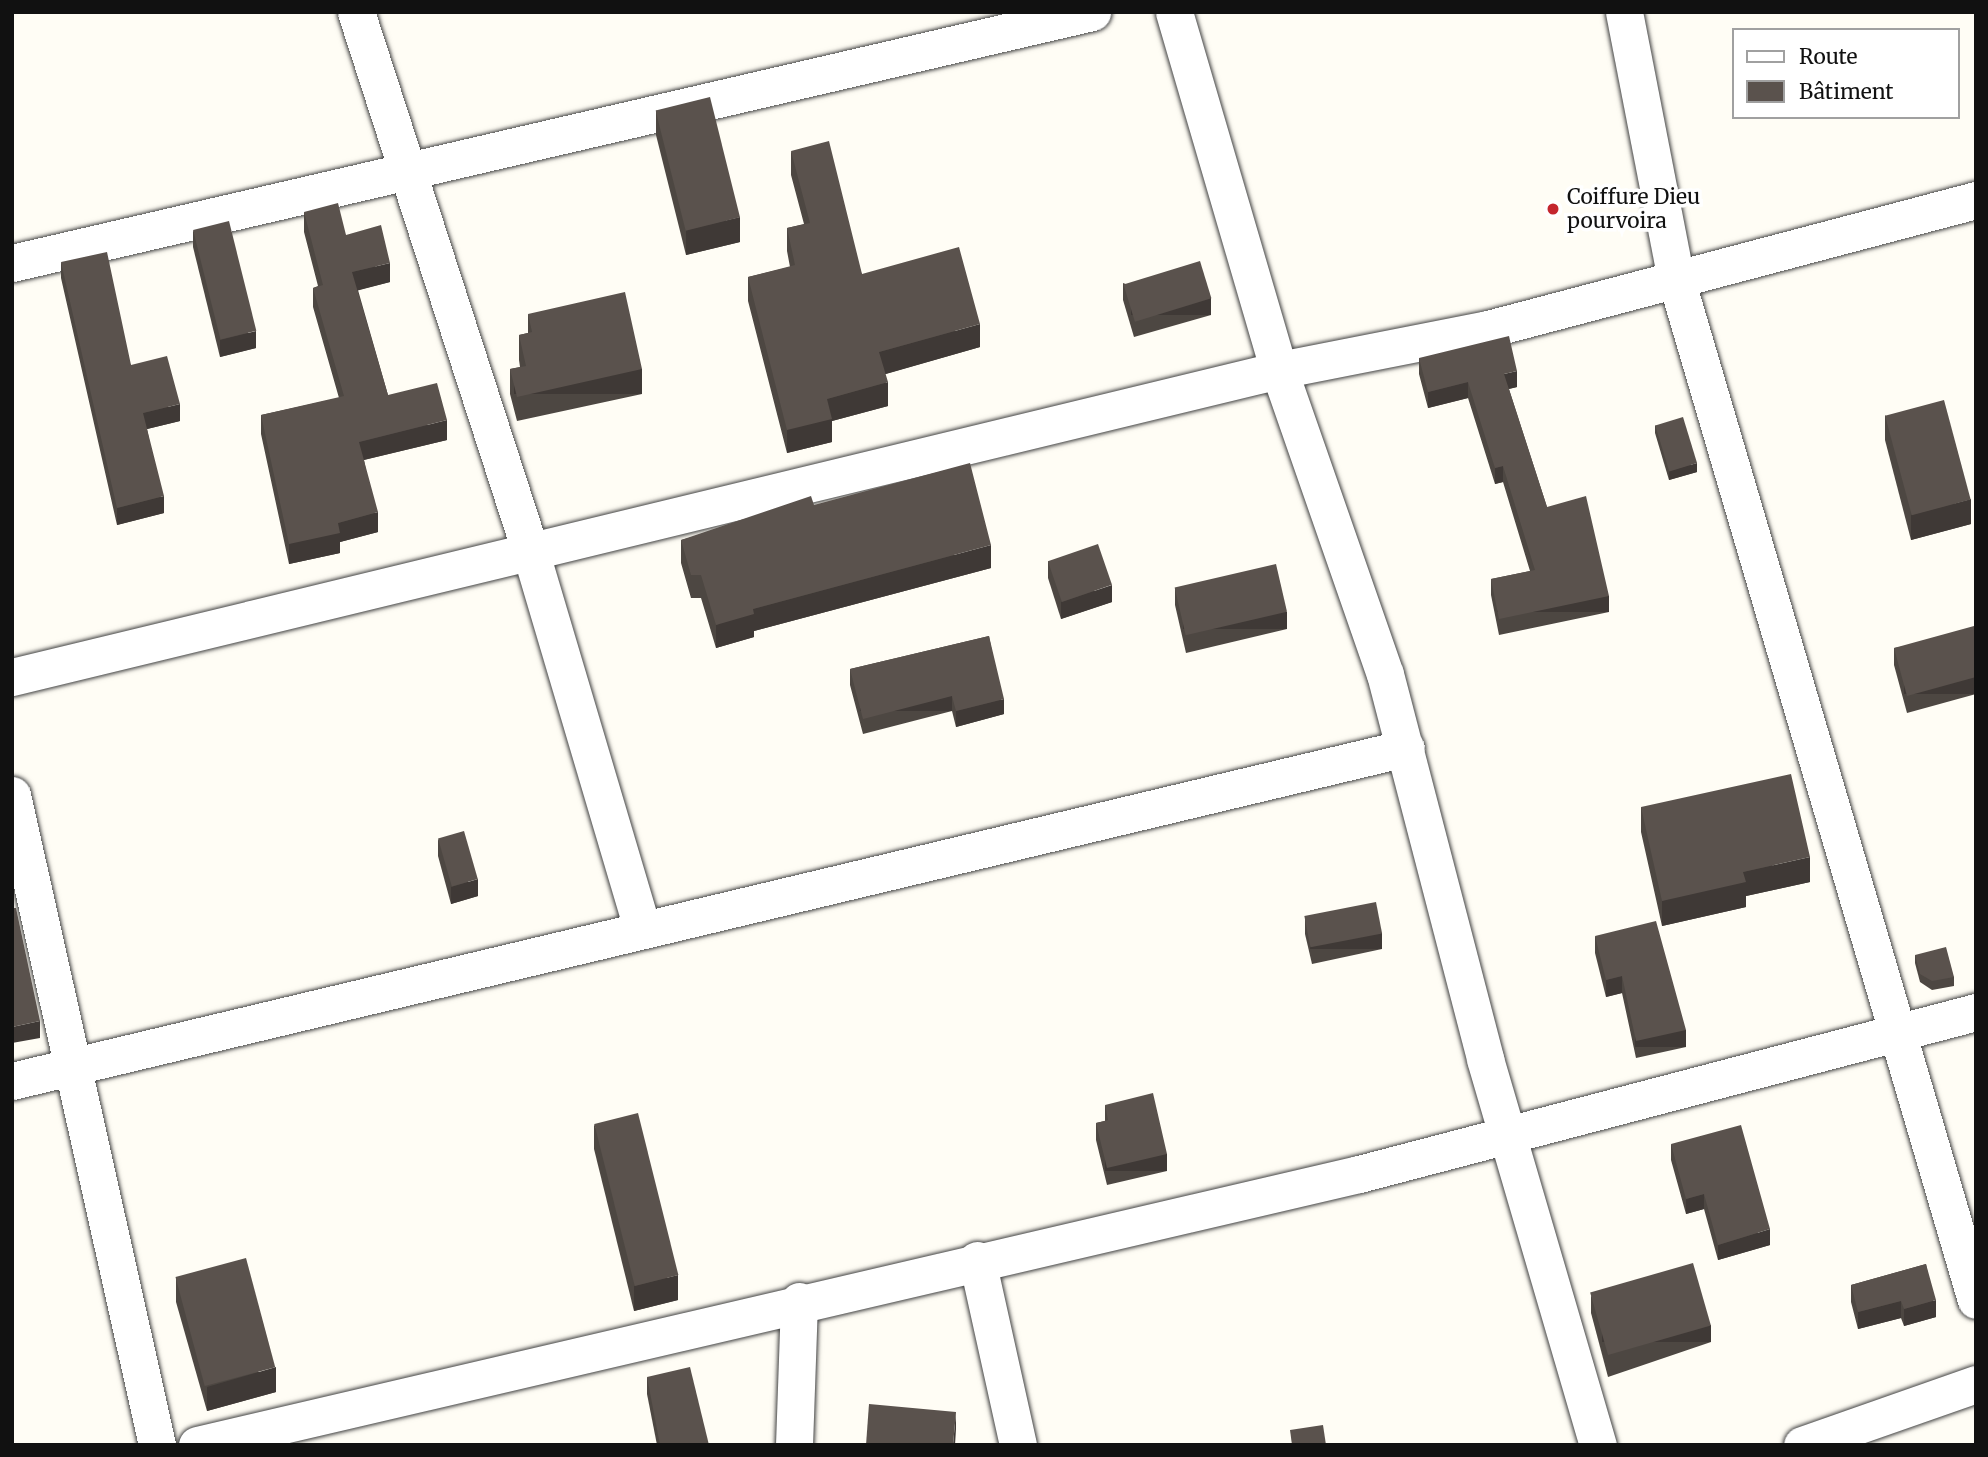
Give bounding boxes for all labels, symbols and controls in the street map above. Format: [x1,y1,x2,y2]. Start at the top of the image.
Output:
legend [1732,28,1960,119]
text: Route [1799,43,1857,70]
text: Bâtiment [1799,78,1893,105]
place label: Coiffure Dieu pourvoira [1567,184,1700,234]
marker: Coiffure Dieu pourvoira [1545,201,1561,217]

